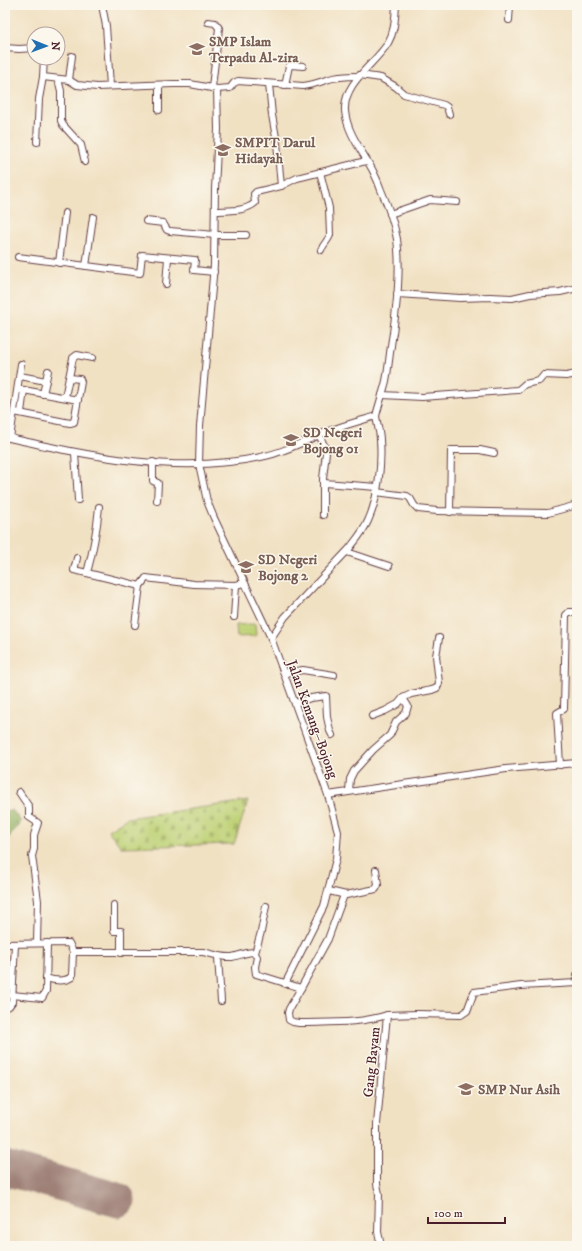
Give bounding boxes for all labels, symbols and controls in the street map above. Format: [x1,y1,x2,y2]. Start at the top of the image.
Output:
north arrow [26,26,66,66]
place label: SMP Islam Terpadu Al-zira [208,33,300,67]
school or university icon: SMP Islam Terpadu Al-zira [188,40,206,58]
text: N [48,42,62,51]
place label: SMPIT Darul Hidayah [235,134,316,168]
school or university icon: SMPIT Darul Hidayah [214,141,232,159]
place label: SD Negeri Bojong 01 [303,424,363,458]
school or university icon: SD Negeri Bojong 01 [282,431,300,449]
place label: SD Negeri Bojong 2 [258,551,318,585]
school or university icon: SD Negeri Bojong 2 [237,558,255,576]
street label: Jalan Kemang–Bojong [282,656,342,781]
street label: Gang Bayam [359,1026,385,1098]
school or university icon: SMP Nur Asih [457,1080,475,1098]
place label: SMP Nur Asih [478,1081,561,1099]
scale bar [428,1199,505,1225]
text: 100 m [434,1206,463,1221]

